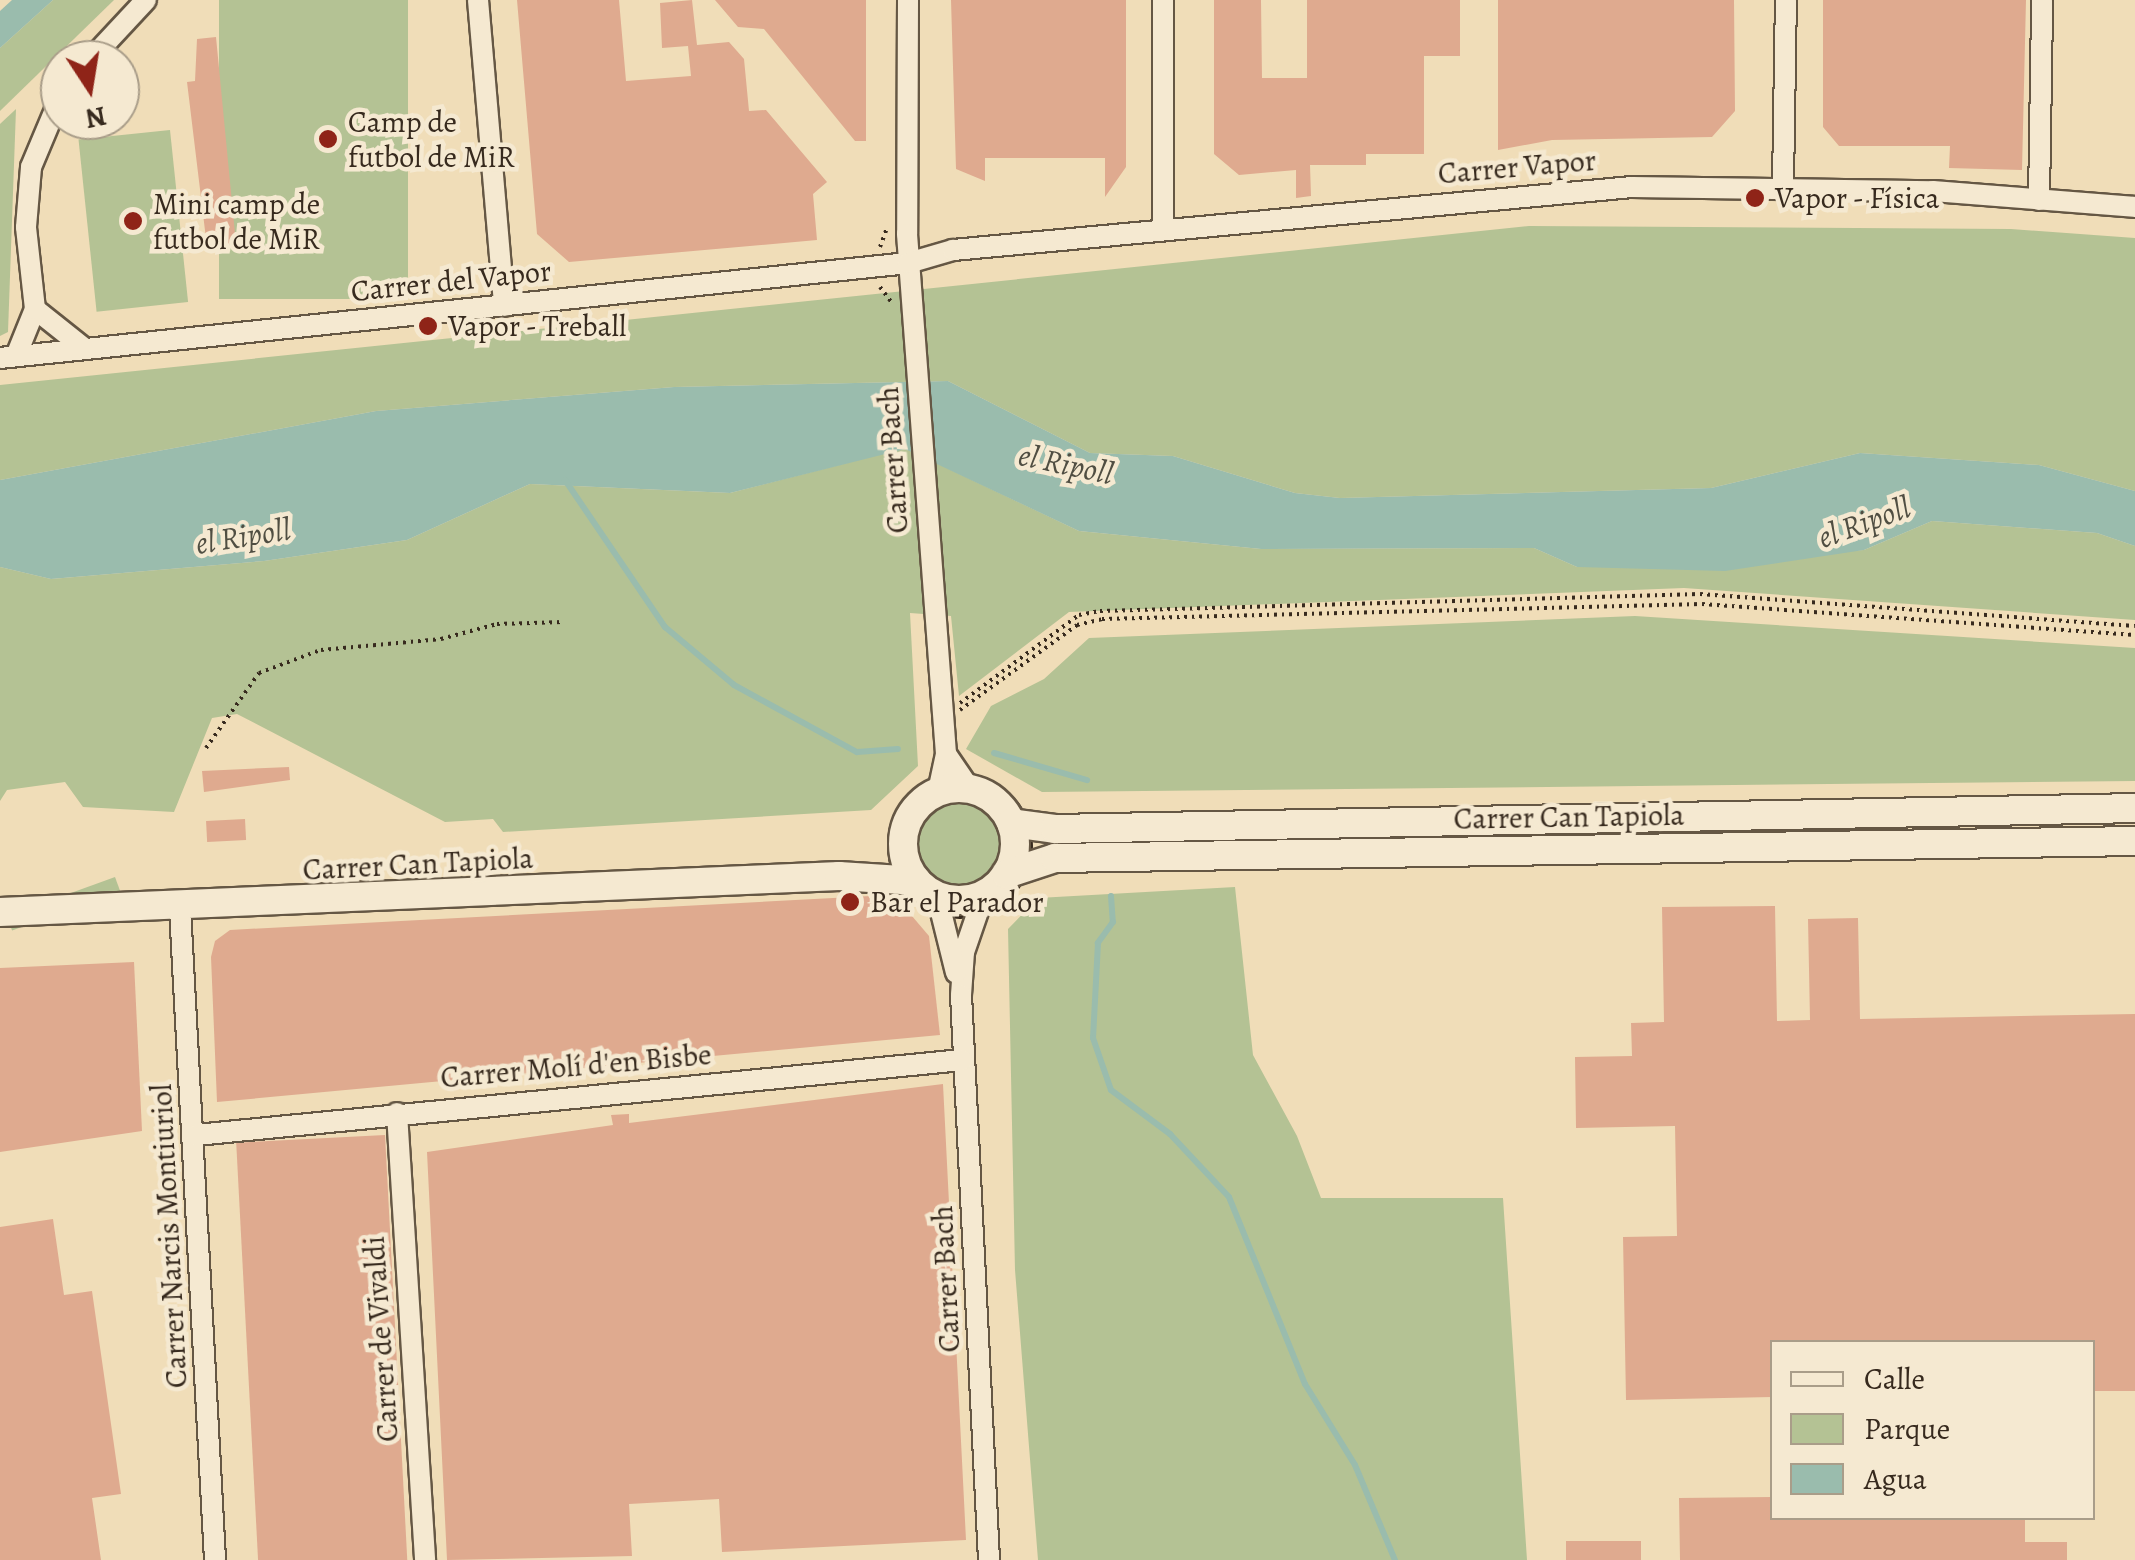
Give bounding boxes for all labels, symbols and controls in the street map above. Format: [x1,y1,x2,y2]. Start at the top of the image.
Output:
north arrow [40,40,140,140]
text: N [82,97,110,138]
place label: Camp de futbol de MiR [348,104,515,174]
marker: Camp de futbol de MiR [317,128,339,150]
street label: Carrer Vapor [1437,142,1597,192]
place label: Vapor - Física [1775,180,1941,216]
place label: Mini camp de futbol de MiR [153,186,320,256]
marker: Vapor - Física [1744,187,1766,209]
marker: Mini camp de futbol de MiR [122,210,144,232]
street label: Carrer del Vapor [349,253,553,309]
place label: Vapor - Treball [448,308,627,344]
marker: Vapor - Treball [417,315,439,337]
street label: Carrer Bach [870,385,916,535]
water label: el Ripoll [1015,435,1117,493]
water label: el Ripoll [1813,488,1915,556]
water label: el Ripoll [193,510,293,562]
street label: Carrer Can Tapiola [1453,797,1685,837]
street label: Carrer Can Tapiola [302,840,534,888]
place label: Bar el Parador [870,884,1044,920]
marker: Bar el Parador [839,891,861,913]
street label: Carrer Molí d'en Bisbe [439,1036,713,1096]
street label: Carrer Narcis Montiuriol [143,1083,195,1389]
street label: Carrer Bach [924,1205,968,1353]
street label: Carrer de Vivaldi [356,1235,406,1443]
legend [1770,1340,2095,1520]
text: Calle [1864,1359,1925,1399]
text: Parque [1864,1409,1950,1449]
text: Agua [1864,1459,1927,1499]

